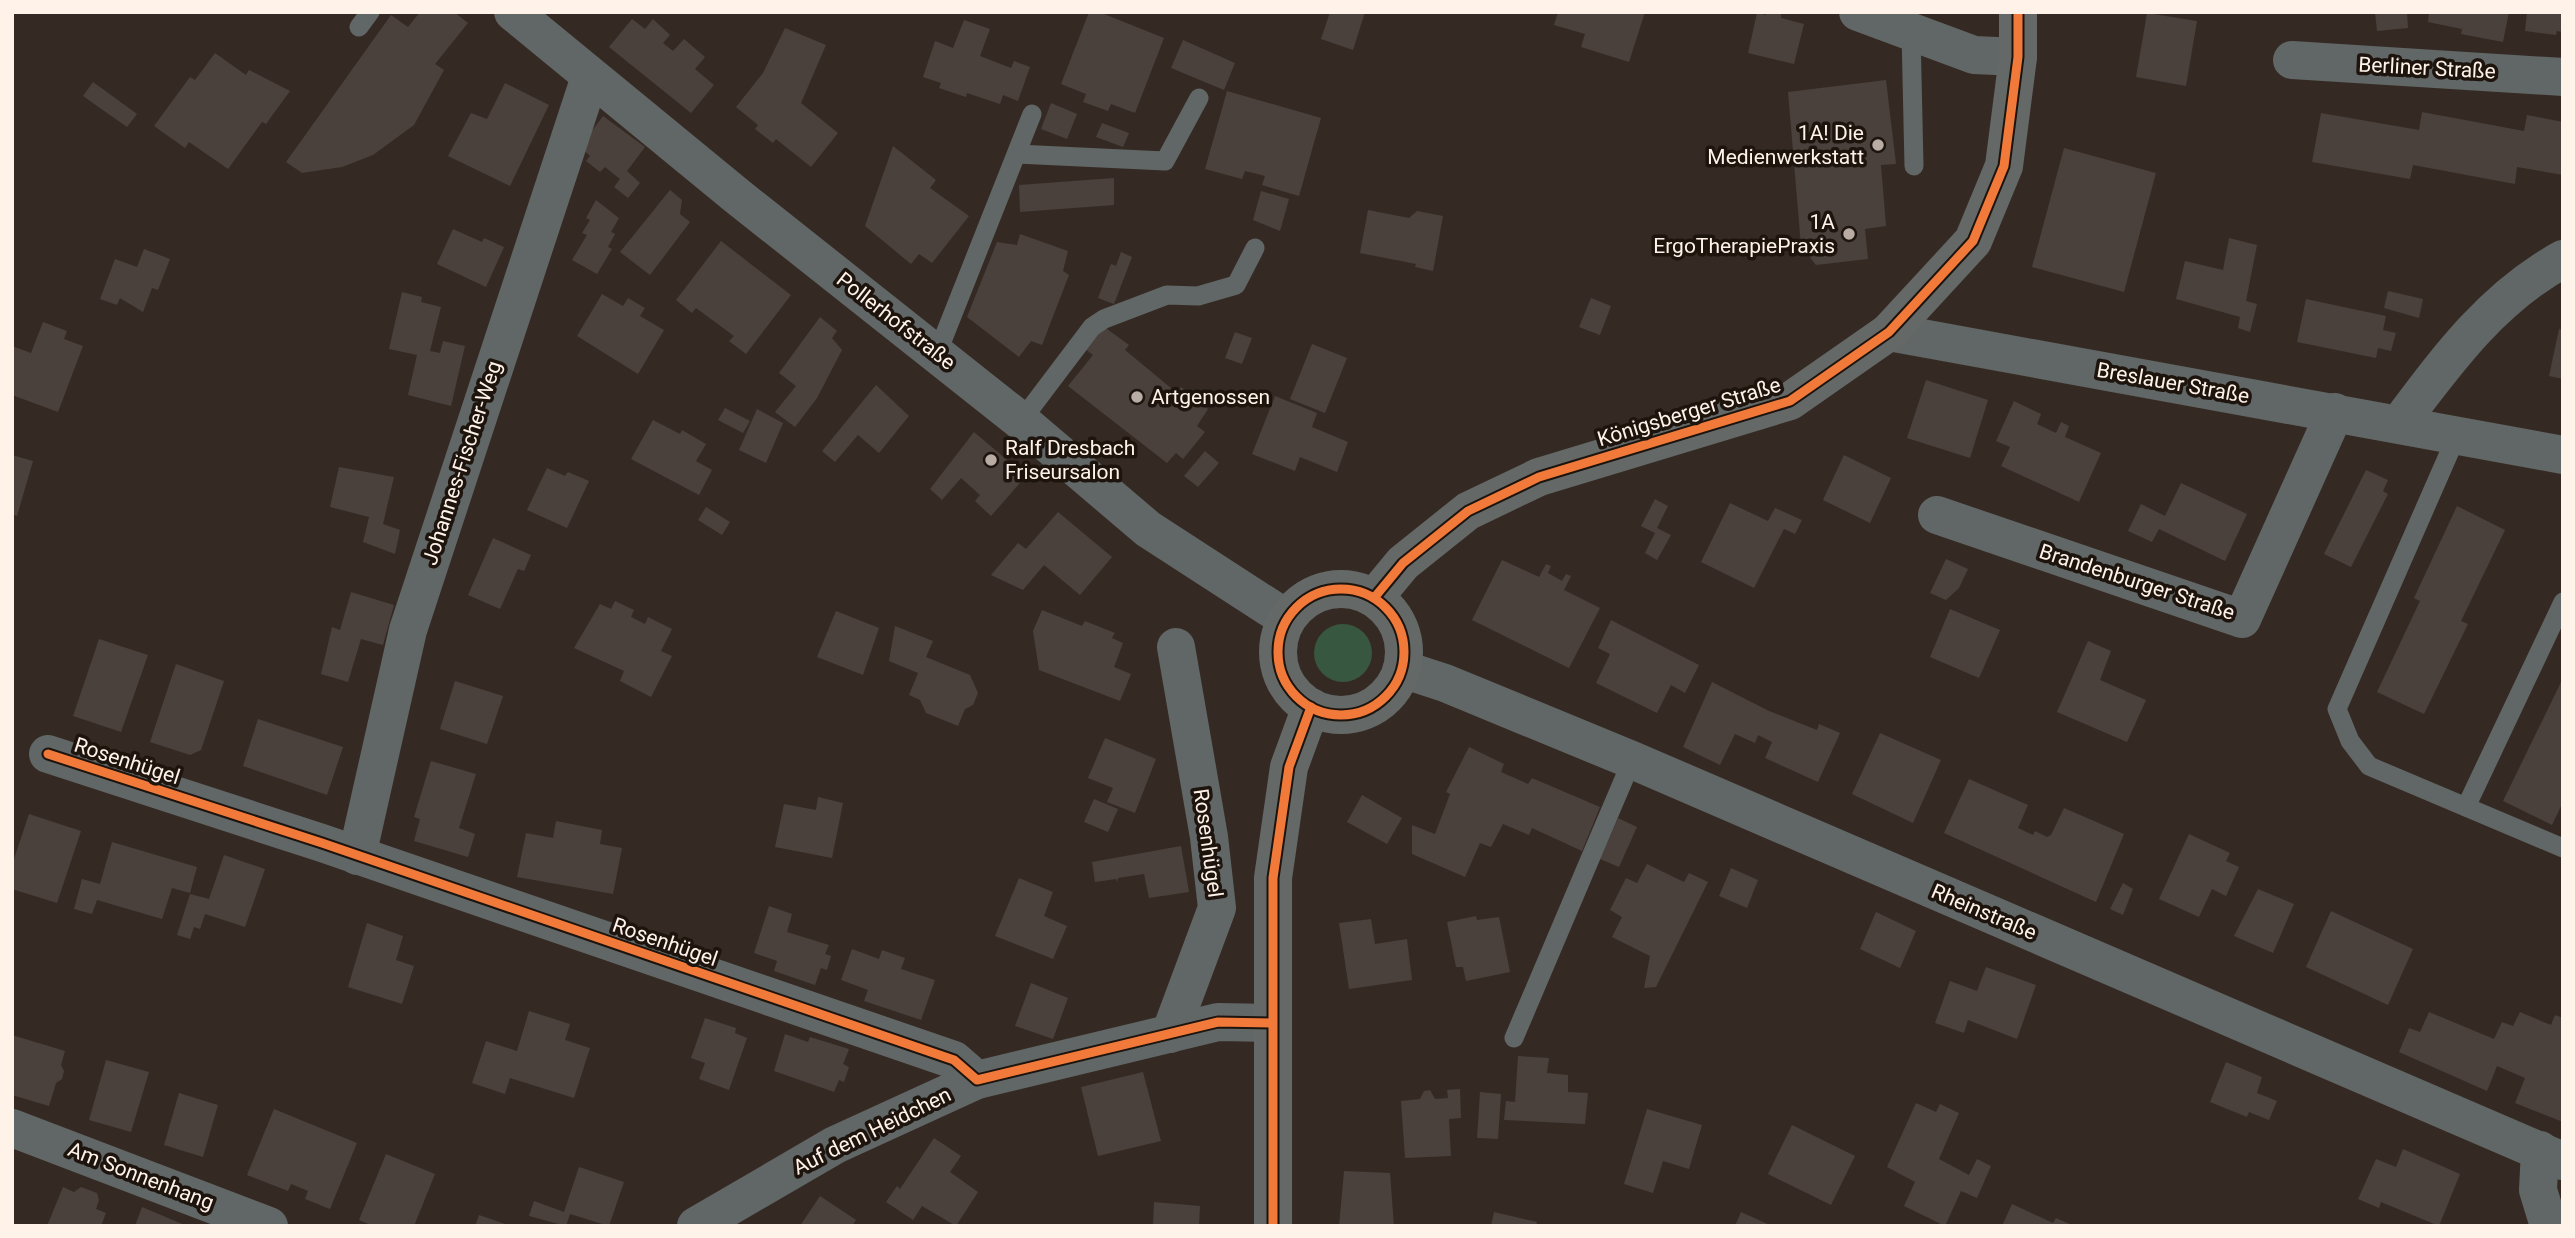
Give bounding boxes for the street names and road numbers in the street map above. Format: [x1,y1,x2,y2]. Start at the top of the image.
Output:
street label: Berliner Straße [2358,52,2496,84]
street label: Pollerhofstraße [832,267,960,375]
street label: Johannes-Fischer-Weg [418,358,506,568]
street label: Breslauer Straße [2095,358,2251,408]
street label: Königsberger Straße [1594,373,1784,451]
street label: Brandenburger Straße [2036,539,2238,625]
street label: Rosenhügel [71,733,183,789]
street label: Rosenhügel [1188,787,1228,899]
street label: Rheinstraße [1928,879,2040,945]
street label: Rosenhügel [609,913,721,971]
street label: Auf dem Heidchen [789,1082,955,1180]
street label: Am Sonnenhang [65,1137,217,1215]

